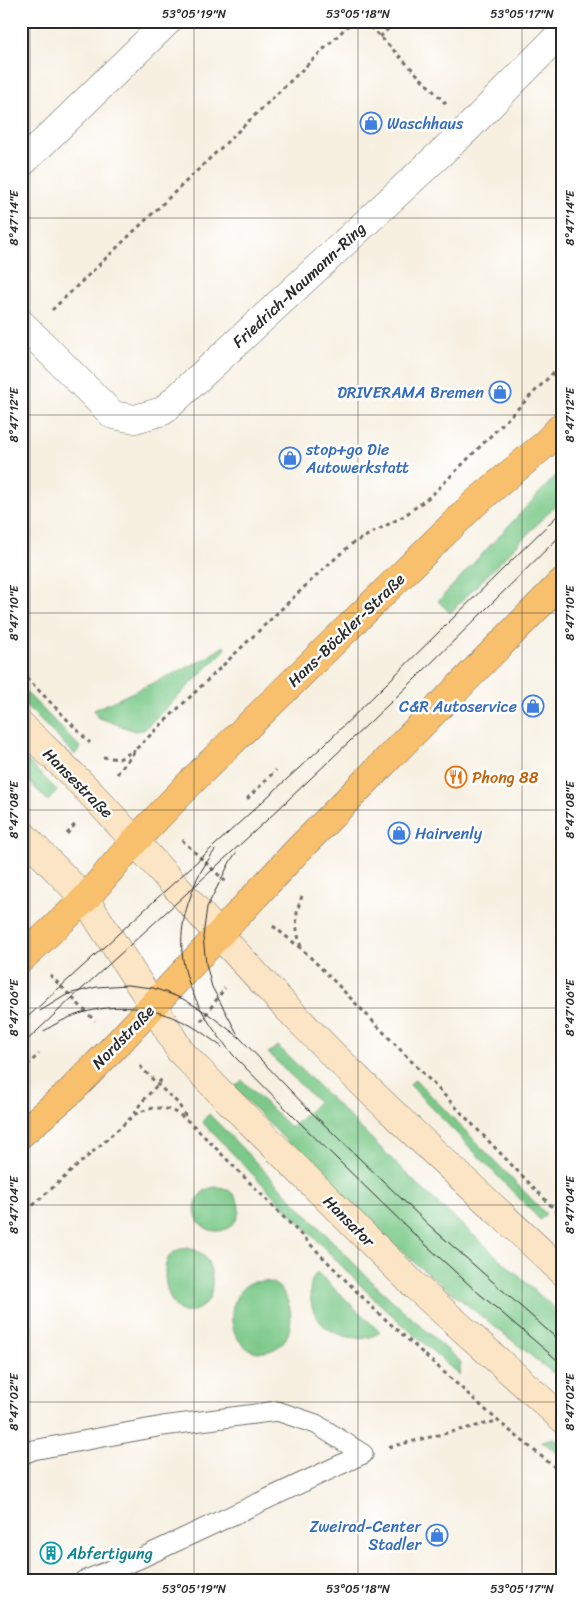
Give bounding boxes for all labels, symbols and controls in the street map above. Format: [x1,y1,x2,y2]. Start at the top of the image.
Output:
text: 53°05'19"N [162,3,227,25]
text: 53°05'18"N [326,3,391,25]
text: 53°05'17"N [490,3,555,25]
place label: Waschhaus [387,109,464,138]
shop icon: Waschhaus [359,111,383,135]
text: 8°47'14"E [3,189,25,246]
text: 8°47'14"E [559,189,581,246]
street label: Friedrich-Naumann-Ring [225,215,373,355]
place label: DRIVERAMA Bremen [337,378,484,407]
shop icon: DRIVERAMA Bremen [488,380,512,404]
text: 8°47'12"E [3,386,25,442]
text: 8°47'12"E [559,386,581,442]
place label: stop+go Die Autowerkstatt [305,435,409,482]
shop icon: stop+go Die Autowerkstatt [278,446,302,470]
street label: Hans-Böckler-Straße [280,566,412,694]
text: 8°47'10"E [3,584,25,641]
text: 8°47'10"E [559,584,581,641]
place label: C&R Autoservice [399,692,517,721]
shop icon: C&R Autoservice [521,694,545,718]
street label: Hansestraße [36,741,120,825]
place label: Phong 88 [472,763,539,792]
restaurant icon: Phong 88 [444,765,468,789]
text: 8°47'08"E [3,780,25,839]
text: 8°47'08"E [559,780,581,839]
place label: Hairvenly [415,819,483,848]
shop icon: Hairvenly [387,821,411,845]
text: 8°47'06"E [3,978,25,1037]
text: 8°47'06"E [559,978,581,1037]
street label: Nordstraße [84,998,162,1076]
text: 8°47'04"E [3,1175,25,1234]
text: 8°47'04"E [559,1175,581,1234]
street label: Hansator [316,1188,383,1255]
text: 8°47'02"E [3,1372,25,1431]
text: 8°47'02"E [559,1372,581,1431]
place label: Zweirad-Center Stadler [310,1512,422,1559]
shop icon: Zweirad-Center Stadler [425,1523,449,1547]
place label: Abfertigung [66,1539,153,1568]
building icon: Abfertigung [39,1541,63,1565]
text: 53°05'19"N [162,1578,227,1600]
text: 53°05'18"N [326,1578,391,1600]
text: 53°05'17"N [490,1578,555,1600]

